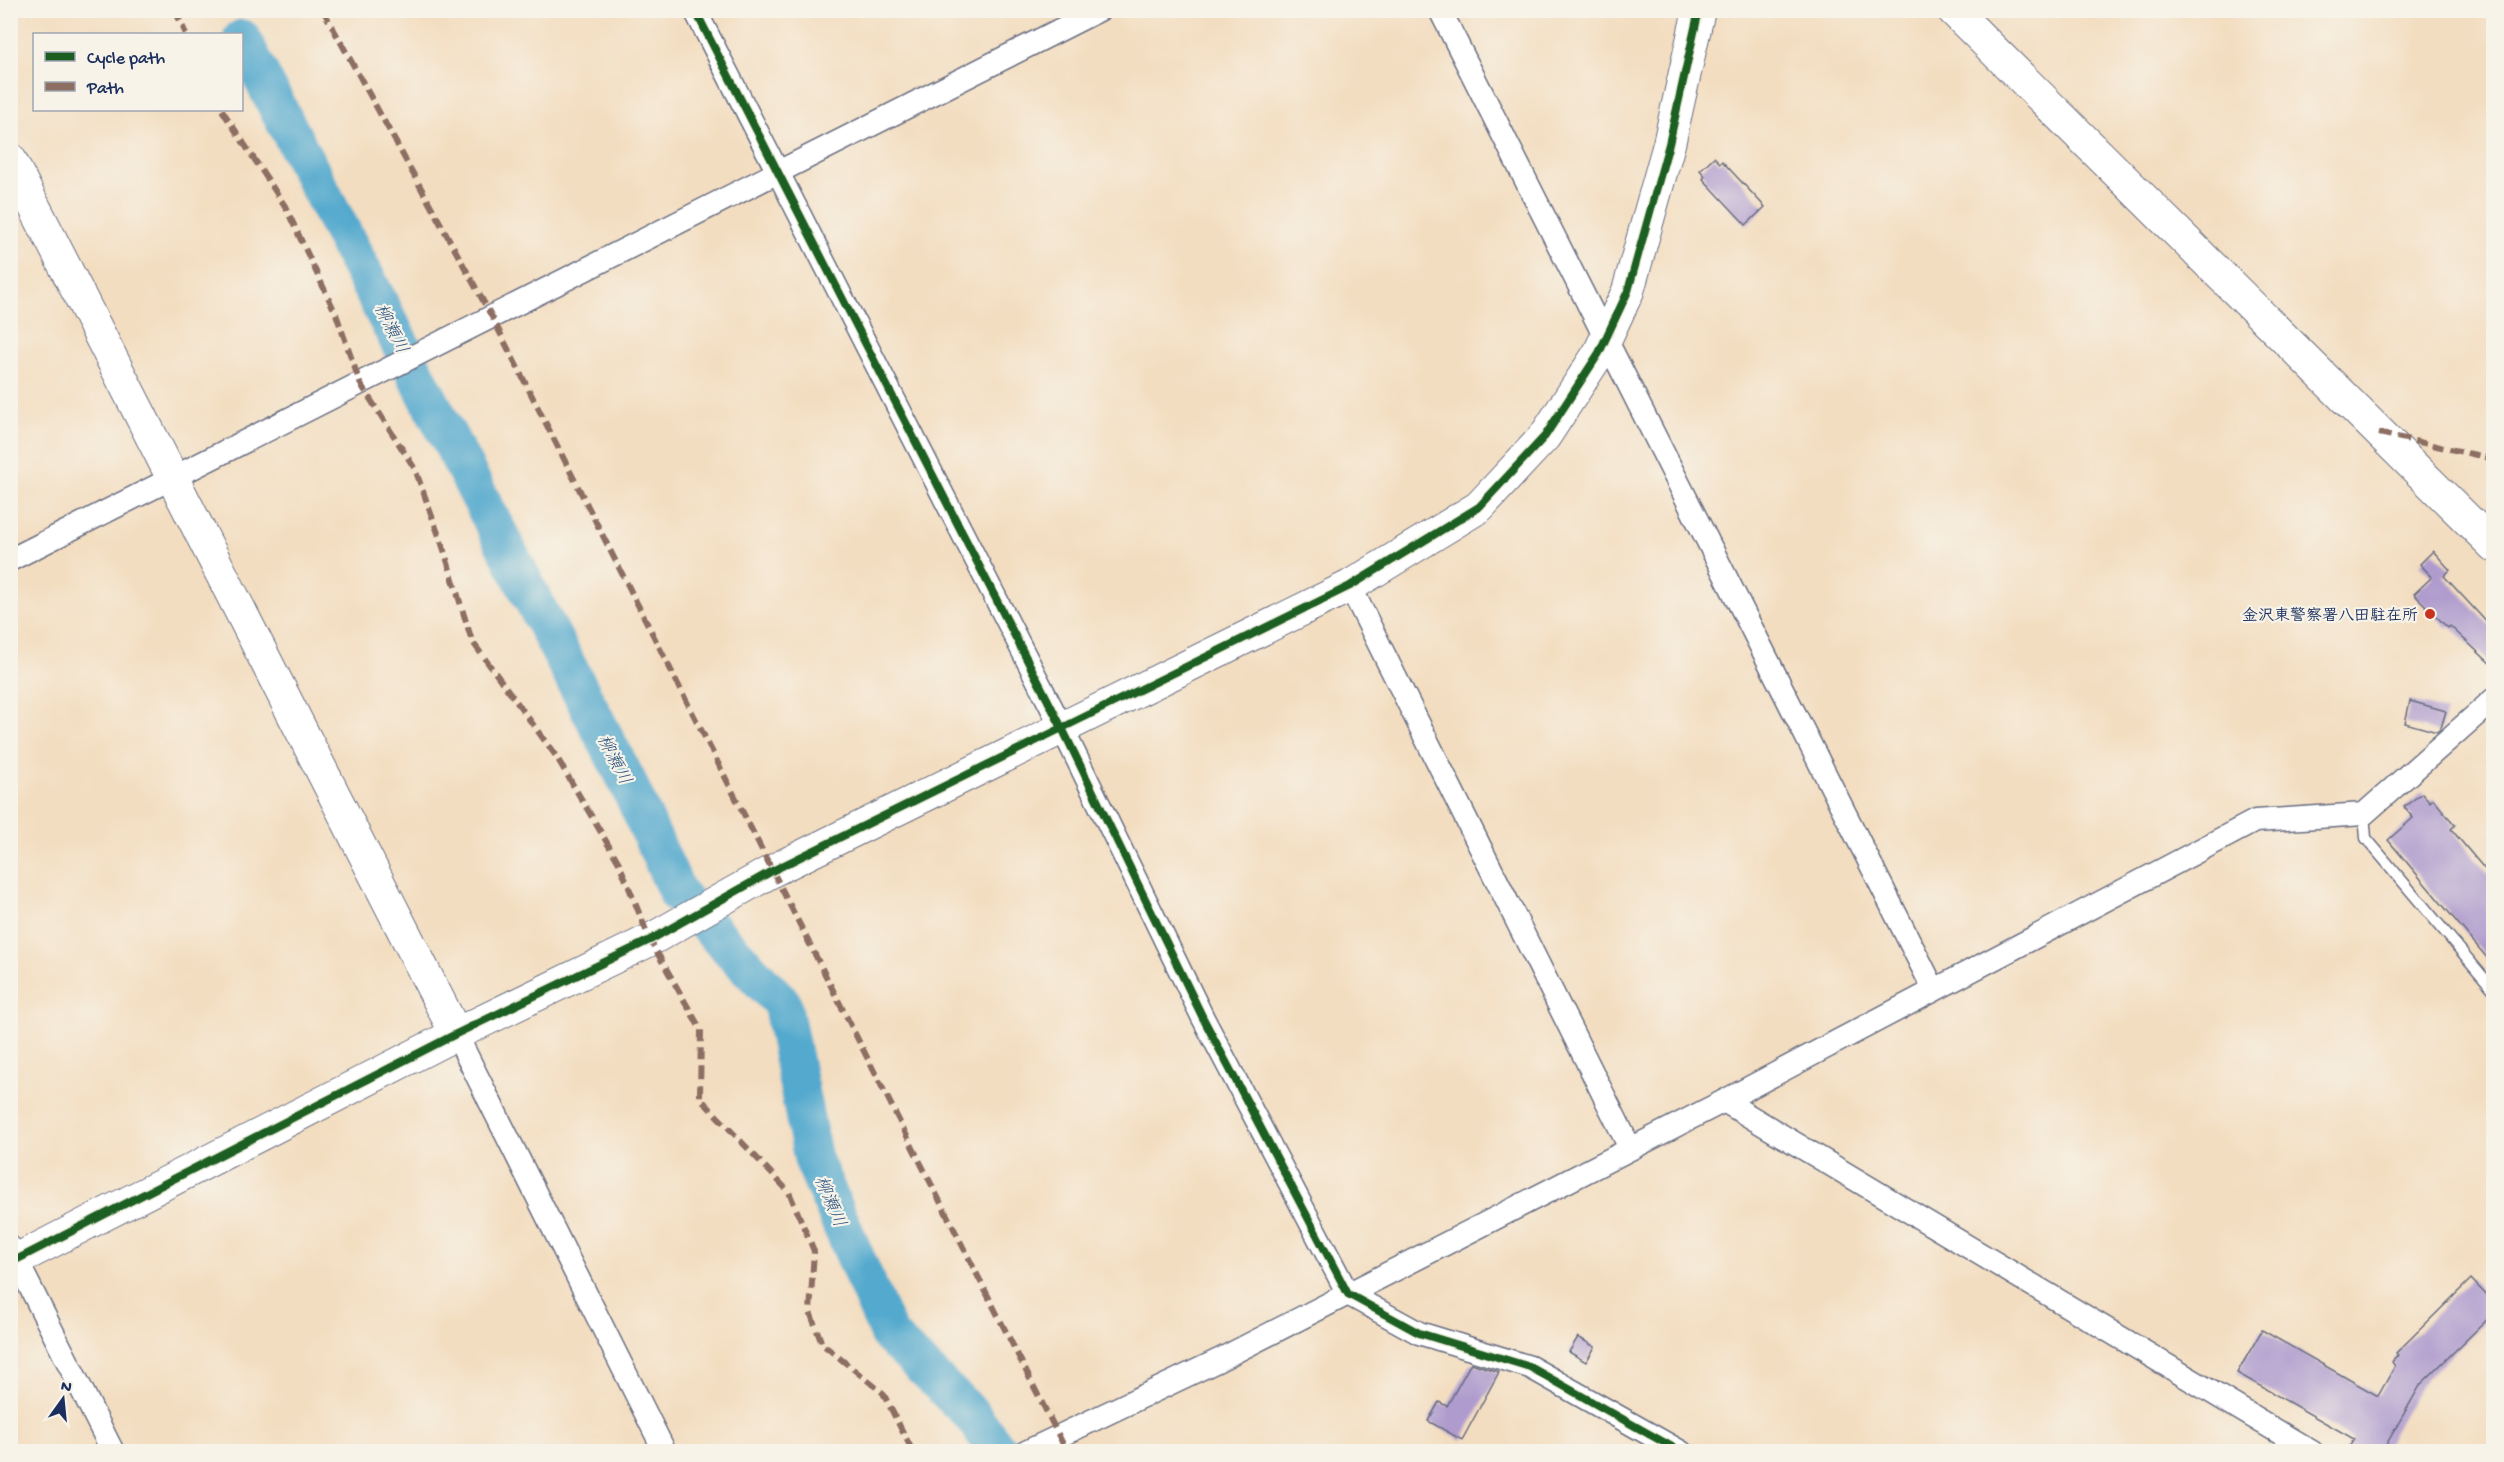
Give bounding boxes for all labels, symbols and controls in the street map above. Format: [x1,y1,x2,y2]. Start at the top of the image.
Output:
legend [33,33,243,111]
text: Cycle path [87,49,165,70]
text: Path [86,79,124,100]
water label: 柳瀬川 [368,300,412,358]
place label: 金沢東警察署八田駐在所 [2242,606,2418,627]
marker: 金沢東警察署八田駐在所 [2423,607,2437,621]
water label: 柳瀬川 [591,731,635,789]
water label: 柳瀬川 [808,1173,850,1231]
north arrow [33,1369,93,1429]
text: N [58,1377,74,1399]

